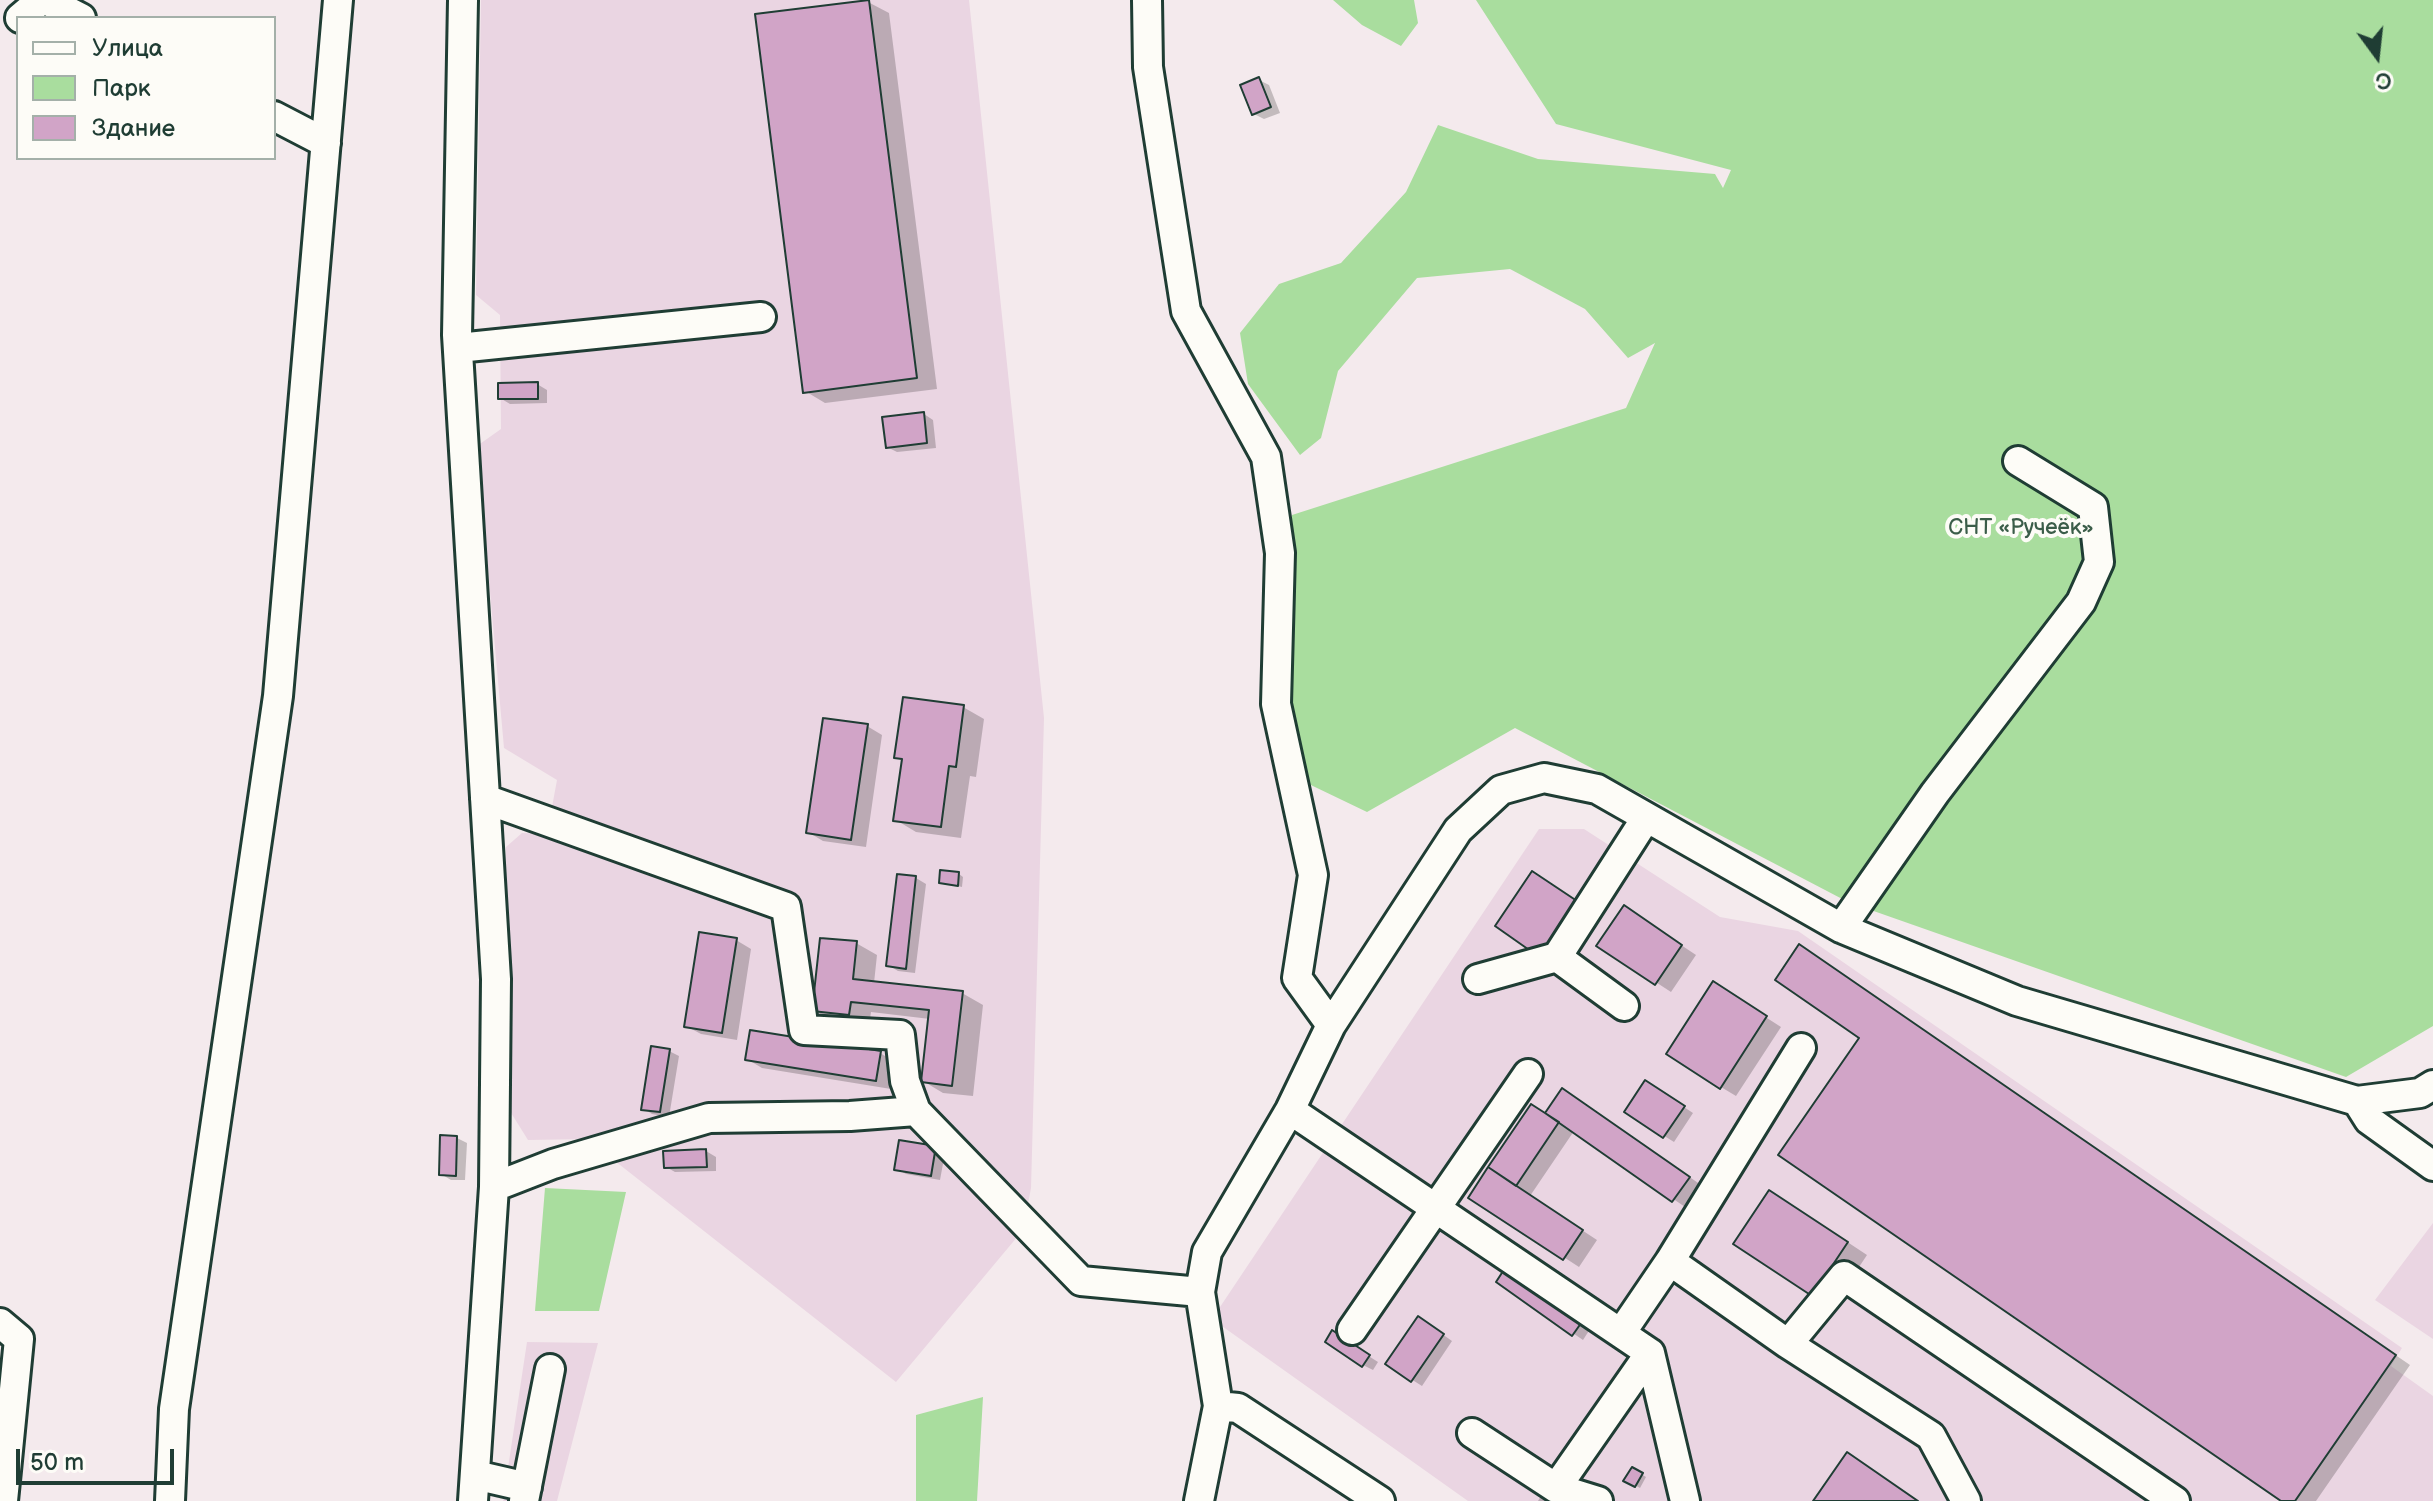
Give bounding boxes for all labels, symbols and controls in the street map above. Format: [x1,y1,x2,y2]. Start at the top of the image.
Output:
legend [16,16,276,160]
north arrow [2337,16,2417,96]
text: Улица [92,34,163,63]
text: С [2372,65,2394,95]
text: Парк [92,74,150,103]
text: Здание [92,114,175,143]
park label: СНТ «Ручеёк» [1948,515,2094,541]
scale bar [20,1433,178,1483]
text: 50 m [30,1448,84,1477]

